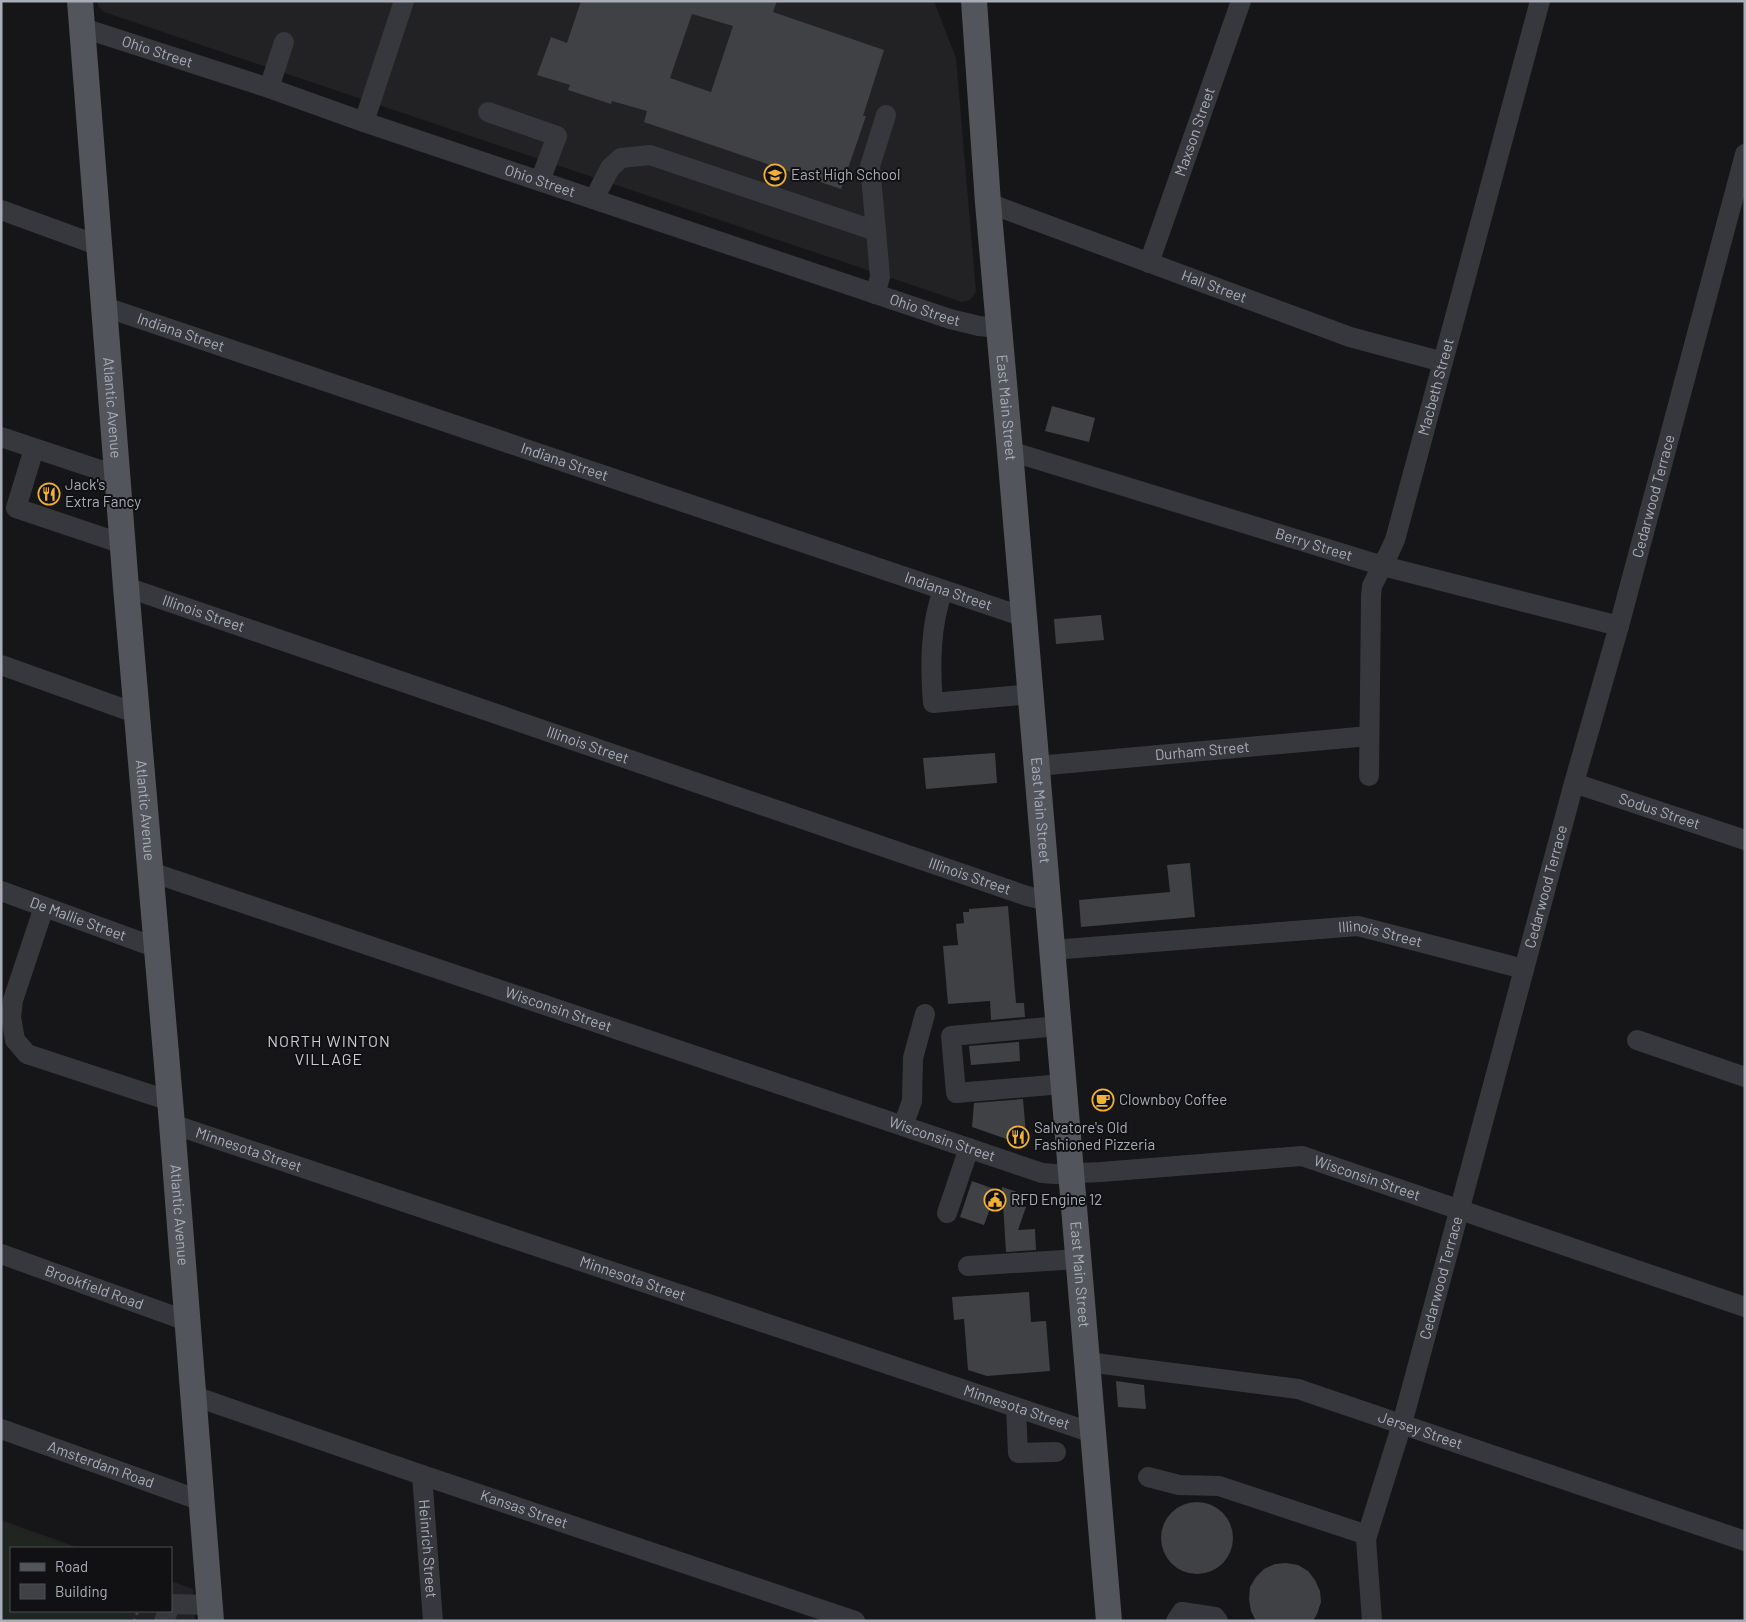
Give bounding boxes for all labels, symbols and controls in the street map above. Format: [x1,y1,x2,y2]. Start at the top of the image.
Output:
street label: Ohio Street [120,31,195,71]
street label: Maxson Street [1170,85,1218,178]
street label: Ohio Street [503,160,578,200]
school or university icon: East High School [763,163,787,187]
place label: East High School [791,165,901,183]
street label: Hall Street [1179,265,1250,306]
street label: Ohio Street [887,289,962,329]
street label: Indiana Street [135,308,227,355]
street label: Macbeth Street [1414,336,1457,437]
street label: East Main Street [993,354,1021,462]
street label: Atlantic Avenue [100,356,126,459]
street label: Cedarwood Terrace [1628,432,1678,560]
street label: Indiana Street [519,438,611,484]
place label: Jack's Extra Fancy [65,475,141,510]
restaurant icon: Jack's Extra Fancy [37,482,61,506]
street label: Berry Street [1273,523,1355,564]
street label: Indiana Street [902,567,995,614]
street label: Illinois Street [160,590,247,635]
street label: Illinois Street [544,722,631,767]
street label: Durham Street [1154,737,1250,763]
street label: East Main Street [1028,756,1055,864]
street label: Atlantic Avenue [133,759,159,862]
street label: Sodus Street [1617,789,1703,832]
street label: Cedarwood Terrace [1520,823,1570,950]
street label: Illinois Street [927,853,1014,898]
street label: De Mallie Street [28,892,129,944]
street label: Illinois Street [1337,916,1424,950]
street label: Wisconsin Street [503,982,614,1035]
district label: NORTH WINTON VILLAGE [267,1031,391,1068]
cafe icon: Clownboy Coffee [1091,1088,1115,1112]
place label: Clownboy Coffee [1119,1090,1227,1108]
street label: Wisconsin Street [887,1112,998,1165]
place label: Salvatore's Old Fashioned Pizzeria [1034,1118,1155,1153]
street label: Minnesota Street [194,1123,305,1175]
restaurant icon: Salvatore's Old Fashioned Pizzeria [1006,1125,1030,1149]
street label: Wisconsin Street [1312,1151,1423,1204]
street label: Atlantic Avenue [167,1164,193,1266]
public building icon: RFD Engine 12 [983,1188,1007,1212]
place label: RFD Engine 12 [1011,1190,1102,1208]
street label: Cedarwood Terrace [1415,1214,1465,1341]
street label: East Main Street [1067,1221,1094,1328]
street label: Minnesota Street [578,1251,689,1304]
street label: Brookfield Road [43,1261,146,1313]
street label: Minnesota Street [962,1380,1073,1433]
street label: Jersey Street [1376,1407,1465,1452]
street label: Amsterdam Road [45,1436,157,1491]
street label: Kansas Street [478,1485,570,1532]
street label: Heinrich Street [416,1499,441,1599]
legend [10,1547,172,1612]
text: Road [55,1557,88,1575]
text: Building [55,1582,108,1600]

